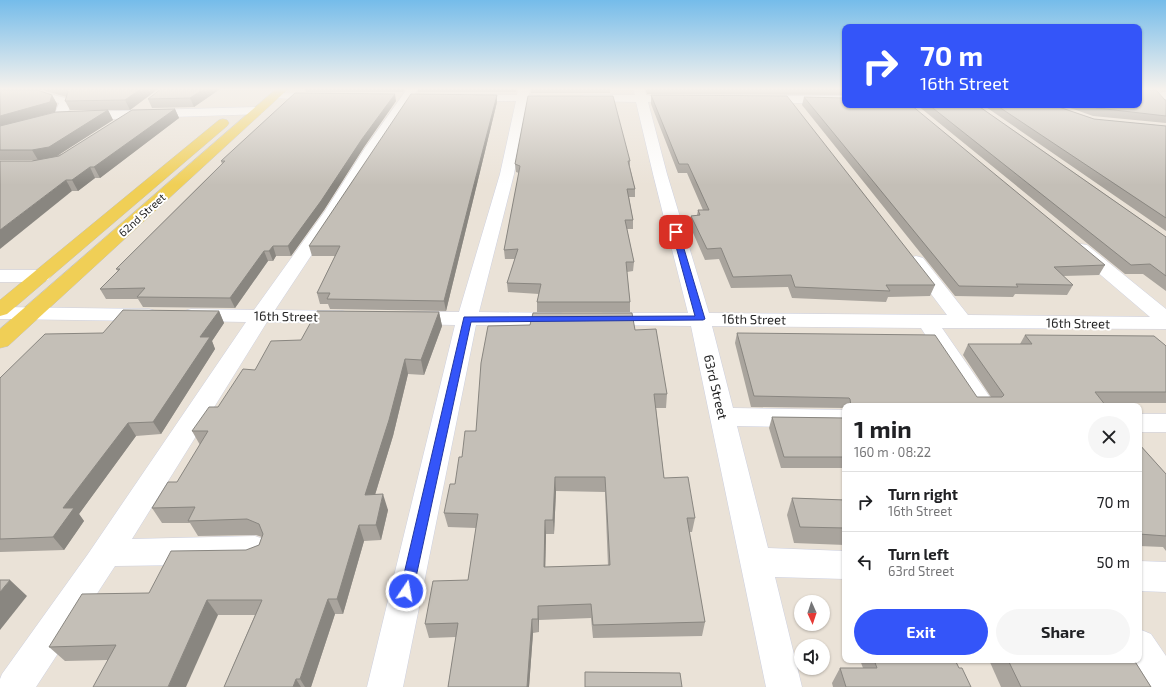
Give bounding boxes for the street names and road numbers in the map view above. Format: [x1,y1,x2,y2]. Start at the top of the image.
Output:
street label: 62nd Street [116,190,168,239]
street label: 16th Street [254,307,318,325]
street label: 16th Street [722,310,786,328]
street label: 16th Street [1046,314,1110,332]
street label: 63rd Street [701,353,731,421]

